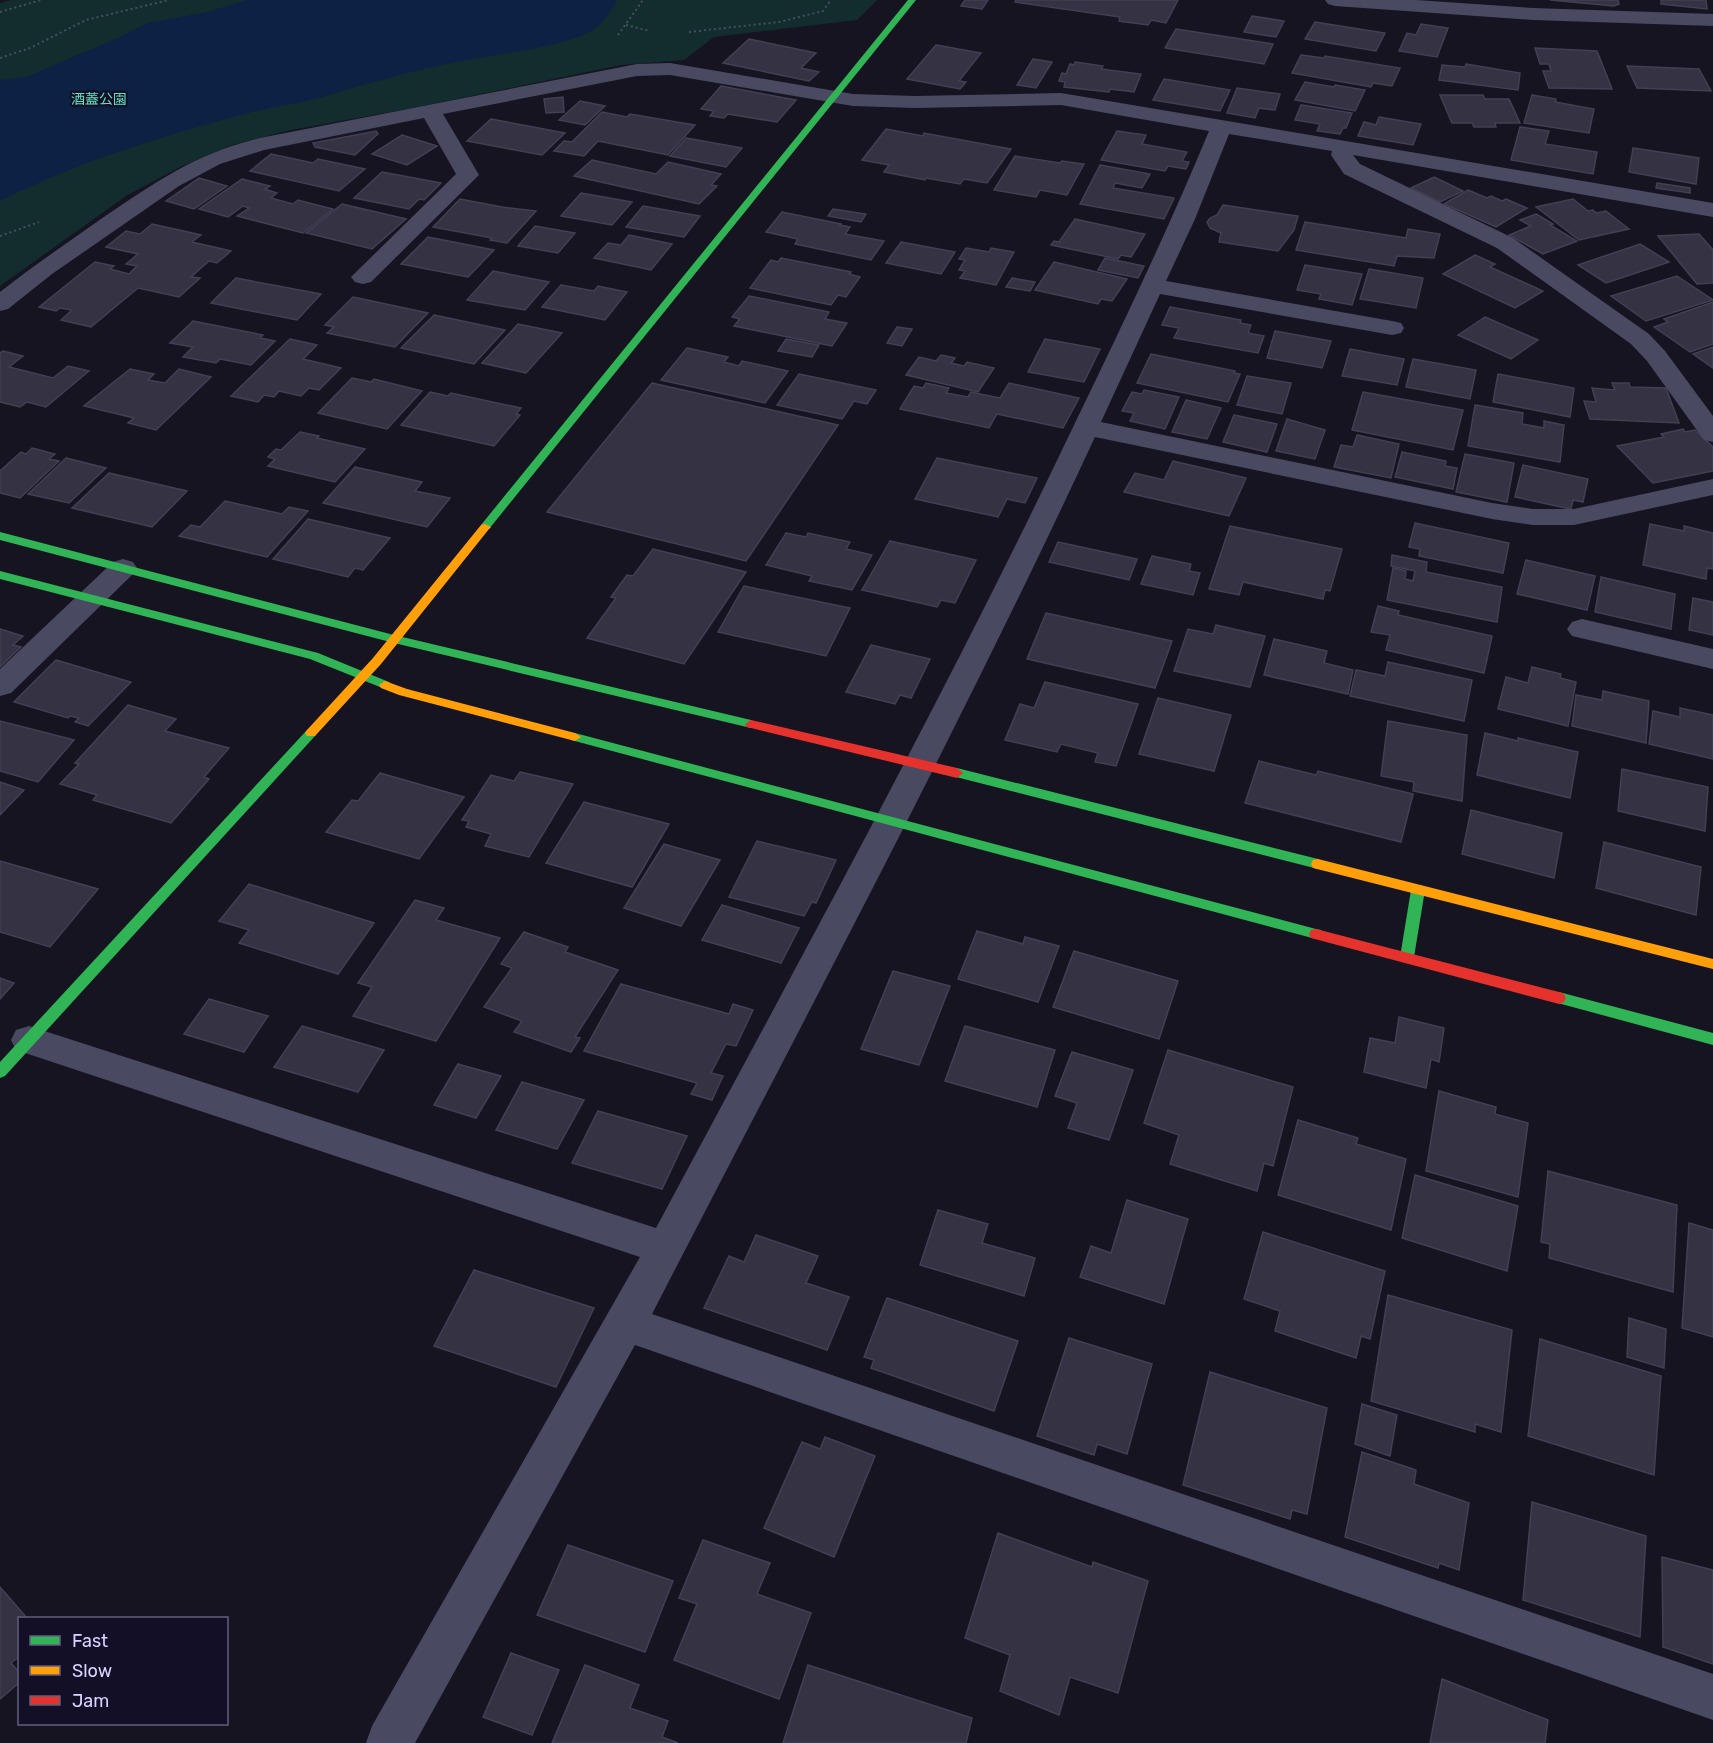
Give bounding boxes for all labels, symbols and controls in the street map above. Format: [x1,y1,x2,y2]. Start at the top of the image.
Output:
park label: 酒蓋公園 [71,91,127,108]
legend [18,1617,228,1725]
text: Fast [72,1630,108,1652]
text: Slow [72,1660,112,1682]
text: Jam [72,1690,109,1712]

